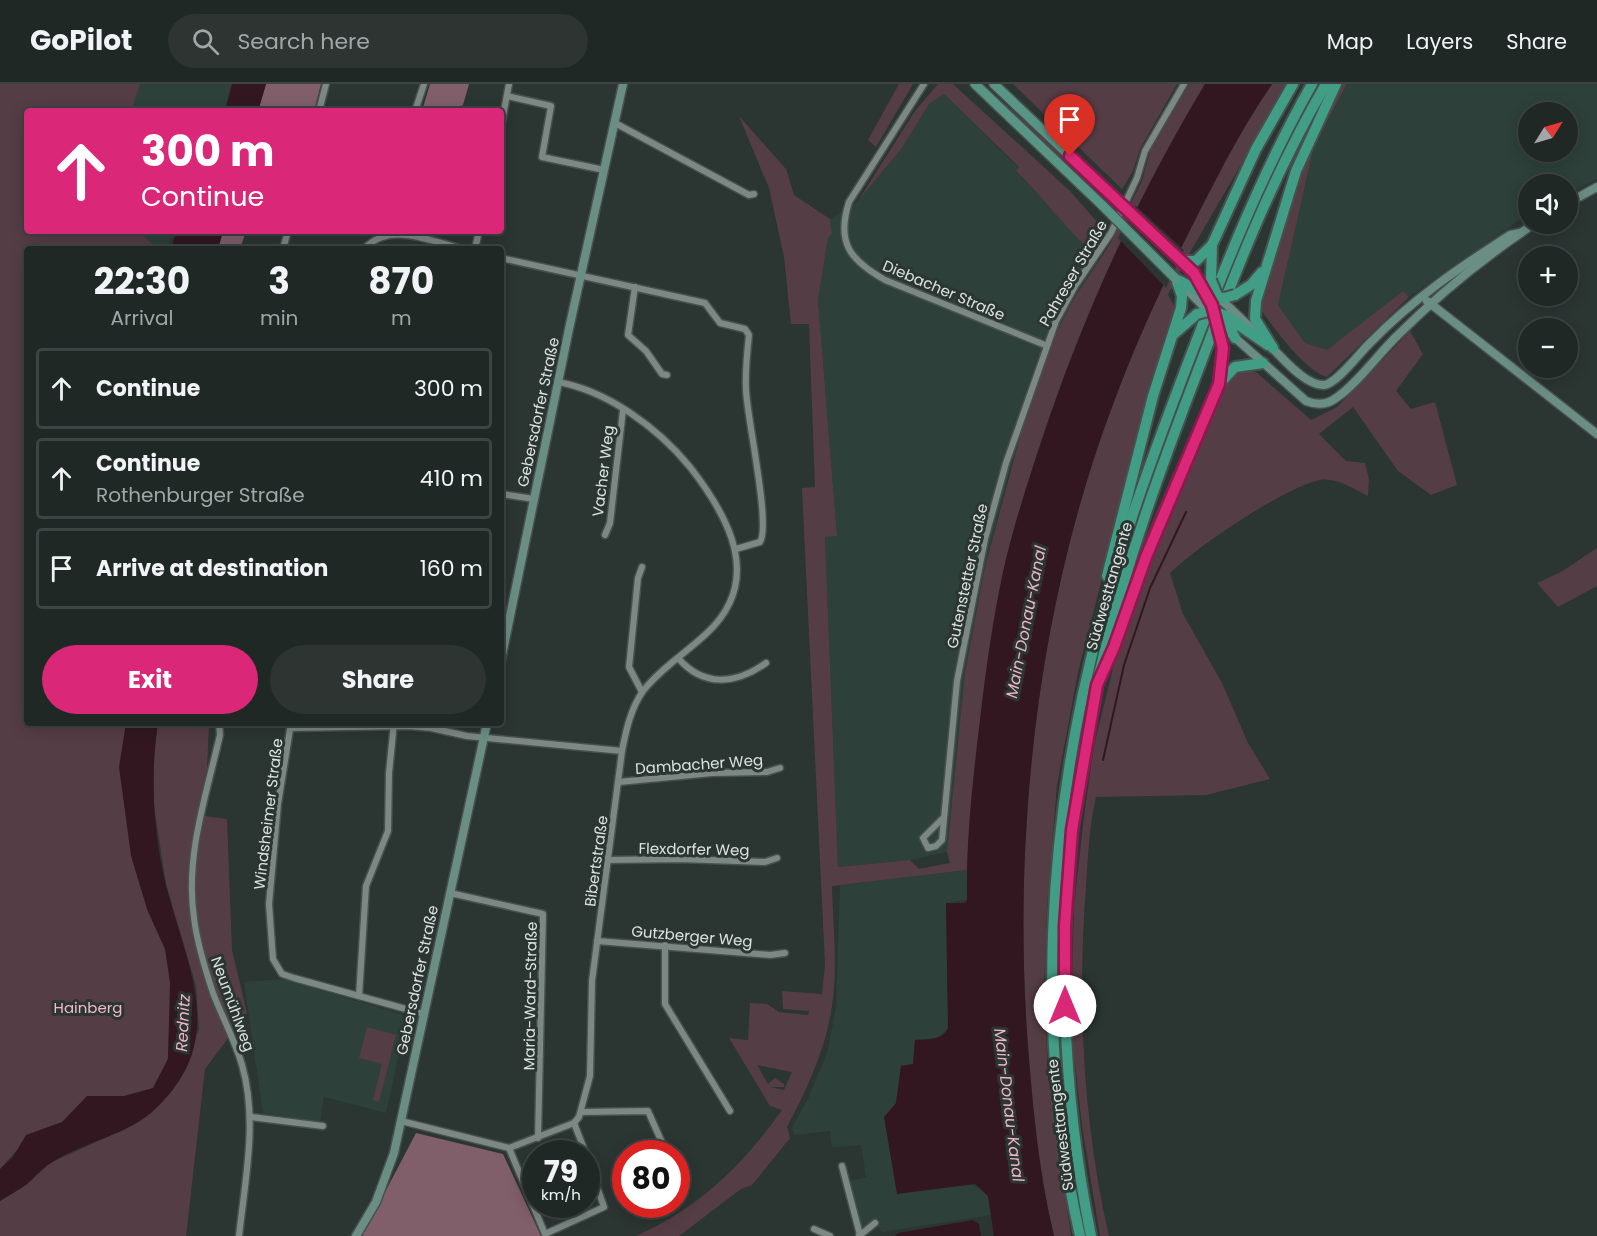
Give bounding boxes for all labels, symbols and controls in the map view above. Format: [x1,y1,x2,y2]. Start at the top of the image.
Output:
search box [168,14,588,68]
text: GoPilot [30,21,132,60]
icon: search [189,25,222,58]
text: Search here [237,26,370,57]
text: Map [1327,27,1373,56]
text: Layers [1406,27,1473,56]
text: Share [1506,27,1567,56]
pin [1044,94,1095,156]
north arrow [1518,102,1578,162]
map controls [1518,102,1578,378]
icon: arrive [1053,103,1086,136]
text: 300 m [141,122,275,181]
icon: ahead [42,132,120,210]
button: sound [1518,174,1578,234]
text: Continue [141,178,264,215]
street label: Pahreser Straße [1034,216,1112,330]
button: + [1518,246,1578,306]
street label: Diebacher Straße [880,255,1008,325]
text: 22:30 [94,256,190,307]
text: 3 [268,256,290,307]
text: 870 [368,256,434,307]
text: Arrival [111,304,174,332]
text: min [260,304,298,332]
text: m [391,304,412,332]
button: − [1518,318,1578,378]
street label: Gebersdorfer Straße [512,335,564,489]
icon: ahead [45,372,78,405]
text: Continue [96,373,200,404]
text: 300 m [414,373,483,404]
street label: Vacher Weg [587,424,619,518]
text: Continue [96,448,200,479]
icon: ahead [45,462,78,495]
text: 410 m [420,463,483,494]
text: Rothenburger Straße [96,481,305,509]
street label: Gutenstetter Straße [941,502,993,650]
street label: Südwesttangente [1081,519,1137,653]
water label: Main-Donau-Kanal [1000,544,1052,700]
icon: arrive [45,552,78,585]
text: Arrive at destination [96,553,328,584]
text: 160 m [420,553,483,584]
button: Exit [42,645,258,714]
button: Share [270,645,486,714]
street label: Windsheimer Straße [248,737,288,891]
street label: Dambacher Weg [634,749,764,779]
street label: Bibertstraße [579,814,613,908]
street label: Flexdorfer Weg [638,838,750,860]
street label: Gebersdorfer Straße [391,903,443,1057]
street label: Gutzberger Weg [630,920,754,952]
street label: Maria-Ward-Straße [518,921,542,1071]
street label: Neumühlweg [206,954,260,1054]
position arrow [1033,974,1097,1038]
water label: Rednitz [170,993,196,1052]
park label: Hainberg [54,997,123,1018]
water label: Main-Donau-Kanal [988,1027,1030,1183]
street label: Südwesttangente [1042,1058,1078,1192]
speed limit sign: 80 [612,1140,690,1218]
text: 79 [544,1150,578,1193]
text: km/h [541,1184,581,1205]

